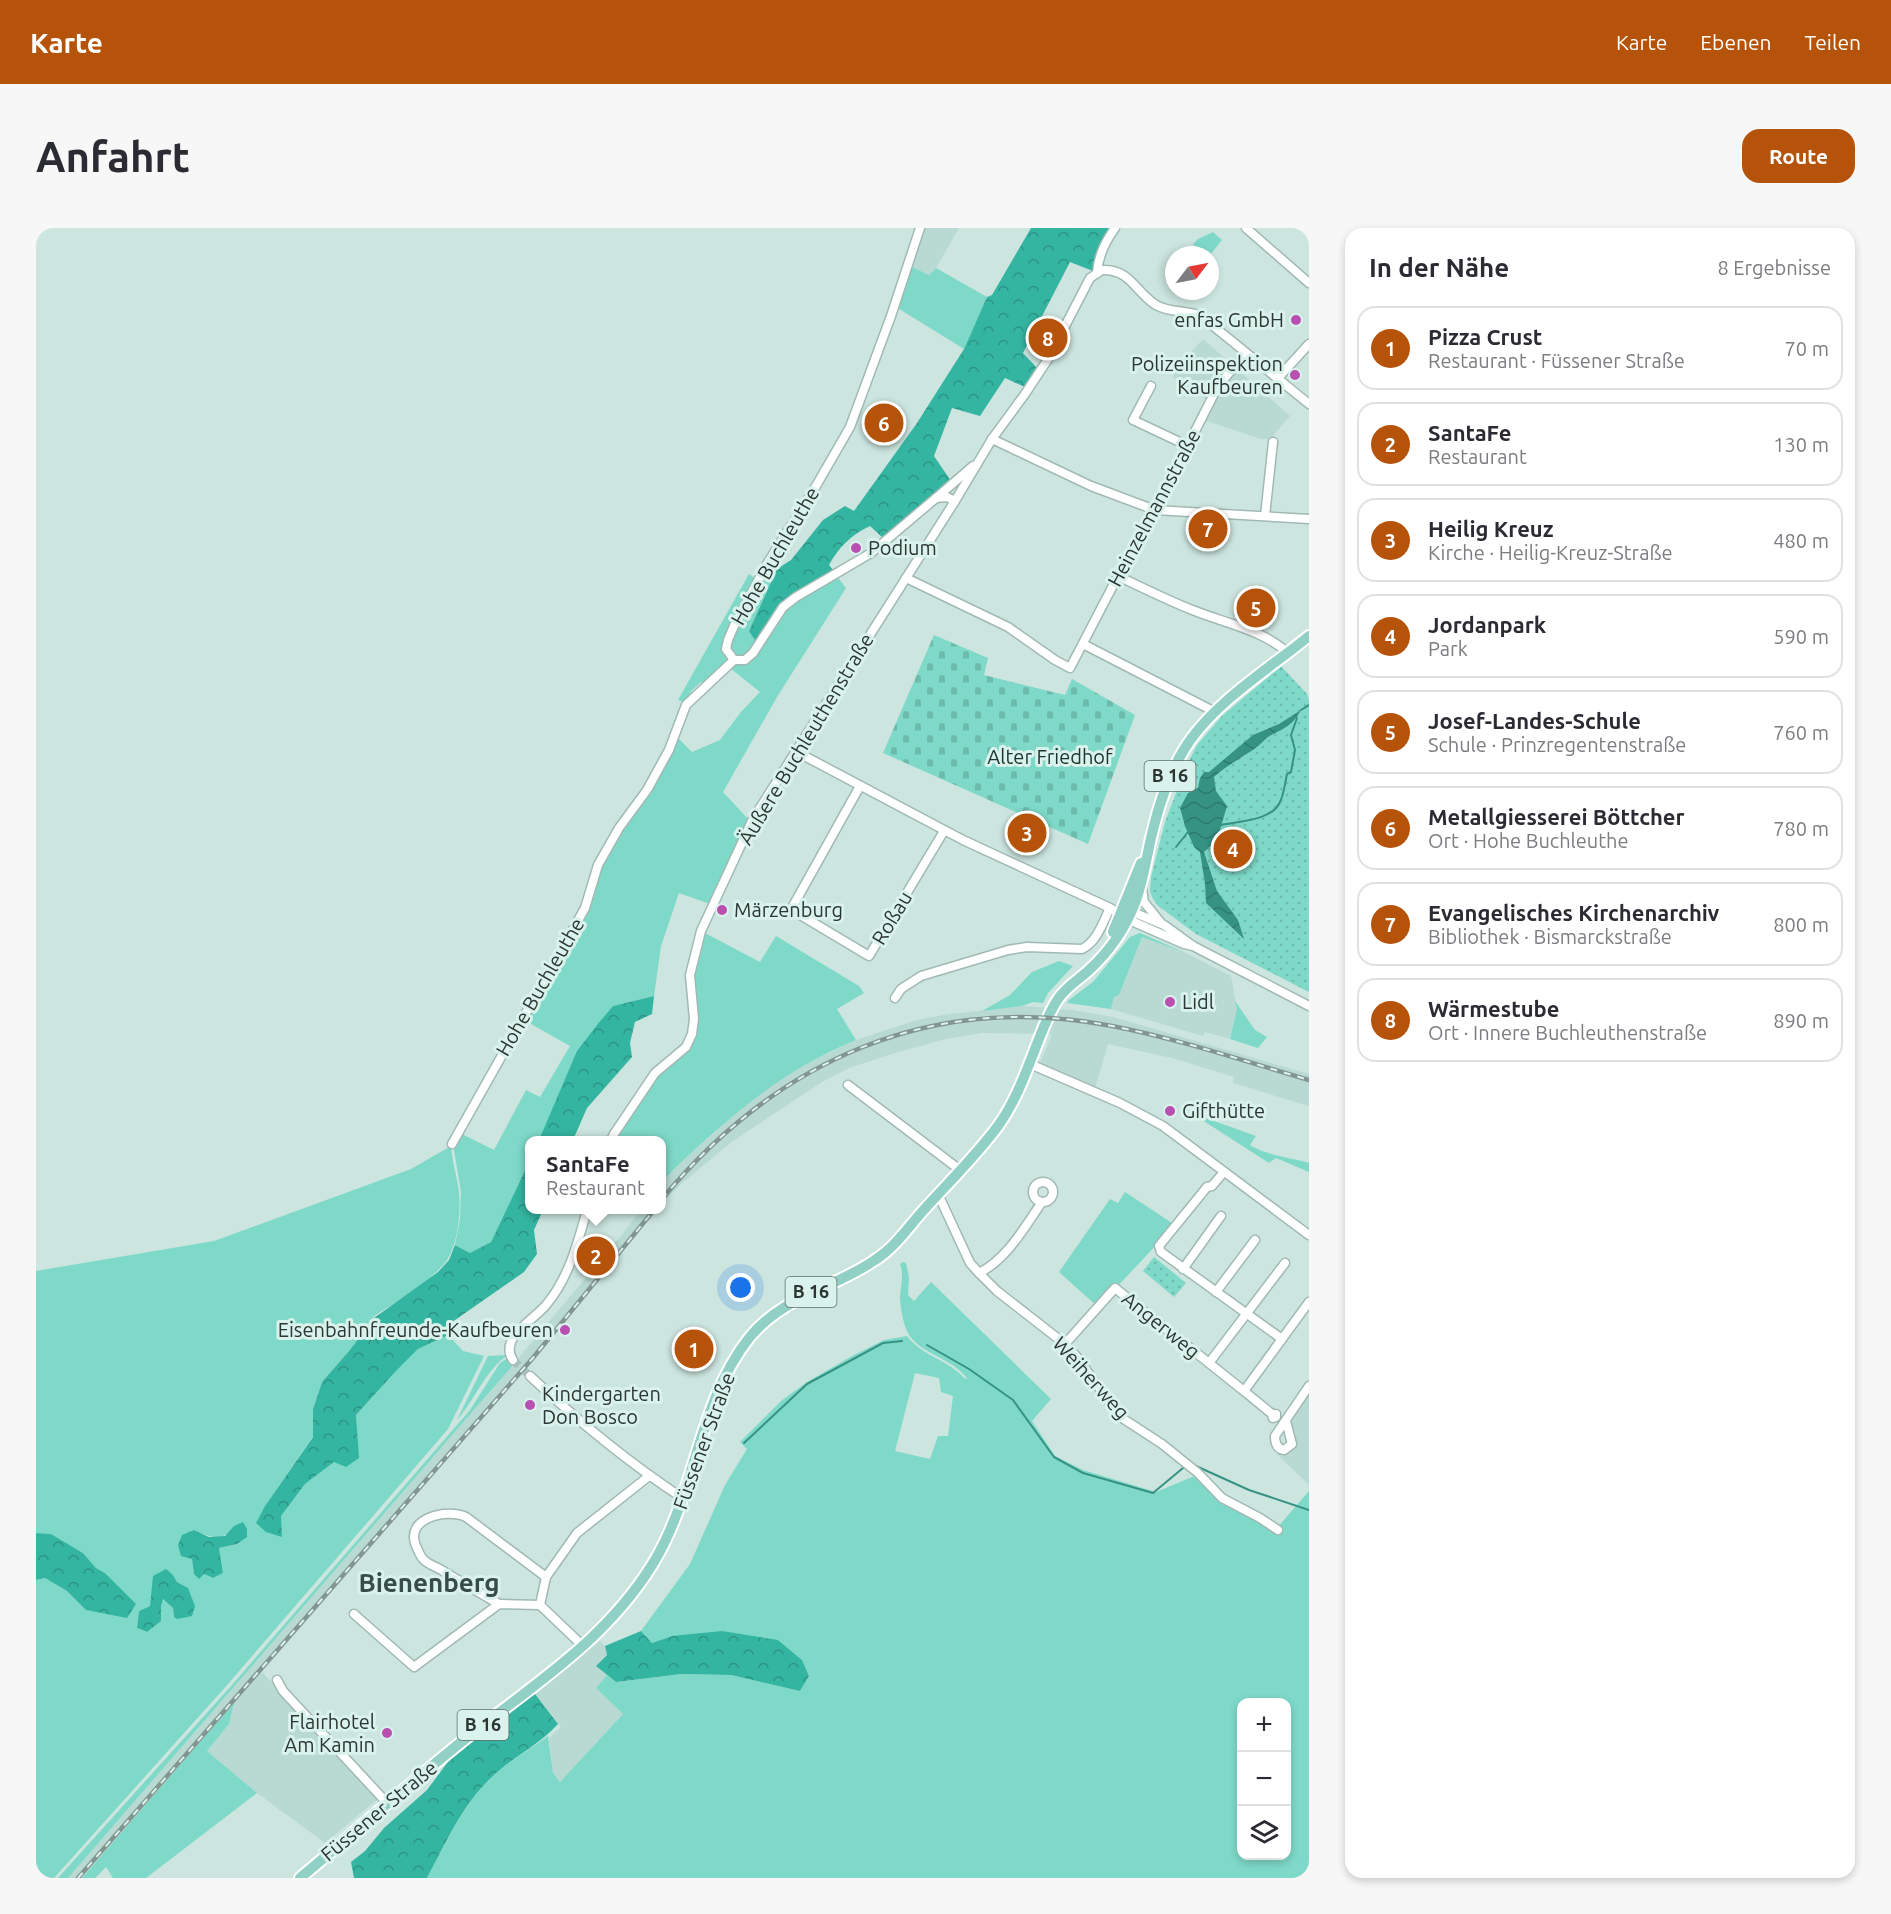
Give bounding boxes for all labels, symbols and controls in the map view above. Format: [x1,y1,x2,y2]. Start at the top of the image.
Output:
text: Karte [30,27,103,58]
text: Karte [1616,30,1667,54]
text: Ebenen [1700,30,1772,54]
text: Teilen [1805,30,1861,54]
button: Route [1742,129,1855,183]
text: Anfahrt [36,133,190,180]
north arrow [1165,246,1219,300]
text: In der Nähe [1369,253,1509,282]
text: 8 Ergebnisse [1717,256,1831,279]
place label: enfas GmbH [1174,308,1284,331]
marker: enfas GmbH [1289,313,1303,327]
pin: 8 [1028,316,1068,360]
text: Pizza Crust [1428,324,1542,349]
text: 1 [1385,337,1396,360]
text: 70 m [1785,337,1829,360]
text: Restaurant · Füssener Straße [1428,349,1685,372]
place label: Polizeiinspektion Kaufbeuren [1131,352,1283,398]
marker: Polizeiinspektion Kaufbeuren [1288,368,1302,382]
pin: 6 [864,400,904,446]
text: SantaFe [1428,420,1511,445]
street label: Heinzelmannstraße [1102,425,1205,590]
text: 2 [1385,433,1396,456]
text: 130 m [1773,433,1829,456]
text: Restaurant [1428,445,1527,468]
street label: Hohe Buchleuthe [726,483,823,629]
pin: 7 [1188,506,1228,552]
text: Heilig Kreuz [1428,516,1554,541]
text: 3 [1385,529,1396,552]
text: 480 m [1773,529,1829,552]
place label: Podium [868,536,937,559]
marker: Podium [849,541,863,555]
text: Kirche · Heilig-Kreuz-Straße [1428,541,1673,564]
pin: 5 [1236,586,1276,631]
text: Jordanpark [1428,612,1546,637]
text: 4 [1385,625,1396,648]
text: 590 m [1773,625,1829,648]
street label: Äußere Buchleuthenstraße [733,629,878,849]
text: Park [1428,637,1468,660]
text: Josef-Landes-Schule [1428,708,1641,733]
text: 5 [1385,721,1396,744]
text: 760 m [1773,721,1829,744]
text: Schule · Prinzregentenstraße [1428,733,1686,756]
park label: Alter Friedhof [987,745,1113,768]
road number: B 16 [1144,761,1196,791]
text: Metallgiesserei Böttcher [1428,804,1685,829]
pin: 3 [1008,810,1046,856]
text: 6 [1385,817,1396,840]
text: 780 m [1773,817,1829,840]
pin: 4 [1214,826,1252,872]
text: Ort · Hohe Buchleuthe [1428,829,1629,852]
street label: Roßau [867,887,916,948]
place label: Märzenburg [734,898,843,921]
text: Evangelisches Kirchenarchiv [1428,900,1719,925]
marker: Märzenburg [715,903,729,917]
text: 7 [1385,913,1396,936]
text: 800 m [1773,913,1829,936]
street label: Hohe Buchleuthe [491,914,588,1060]
text: Bibliothek · Bismarckstraße [1428,925,1672,948]
place label: Lidl [1182,990,1214,1013]
marker: Lidl [1163,995,1177,1009]
text: Wärmestube [1428,996,1559,1021]
text: 8 [1385,1009,1396,1032]
text: 890 m [1773,1009,1829,1032]
text: Ort · Innere Buchleuthenstraße [1428,1021,1707,1044]
place label: Gifthütte [1182,1099,1265,1122]
marker: Gifthütte [1163,1104,1177,1118]
popup [525,1136,666,1214]
text: SantaFe [546,1151,630,1176]
text: Restaurant [546,1176,645,1199]
pin: 2 [576,1234,616,1278]
your location [726,1273,755,1302]
road number: B 16 [786,1277,836,1307]
street label: Angerweg [1118,1286,1205,1363]
place label: Eisenbahnfreunde-Kaufbeuren [278,1318,553,1341]
marker: Eisenbahnfreunde-Kaufbeuren [558,1323,572,1337]
pin: 1 [674,1326,714,1372]
street label: Weiherweg [1049,1332,1134,1423]
street label: Füssener Straße [668,1369,739,1512]
place label: Kindergarten Don Bosco [542,1382,661,1428]
marker: Kindergarten Don Bosco [523,1398,537,1412]
district label: Bienenberg [358,1568,500,1597]
map controls [1237,1698,1291,1860]
button: + [1237,1698,1291,1752]
place label: Flairhotel Am Kamin [284,1710,375,1756]
road number: B 16 [458,1710,508,1740]
marker: Flairhotel Am Kamin [380,1726,394,1740]
button: − [1237,1752,1291,1806]
street label: Füssener Straße [316,1756,441,1866]
button: layers [1237,1806,1291,1860]

